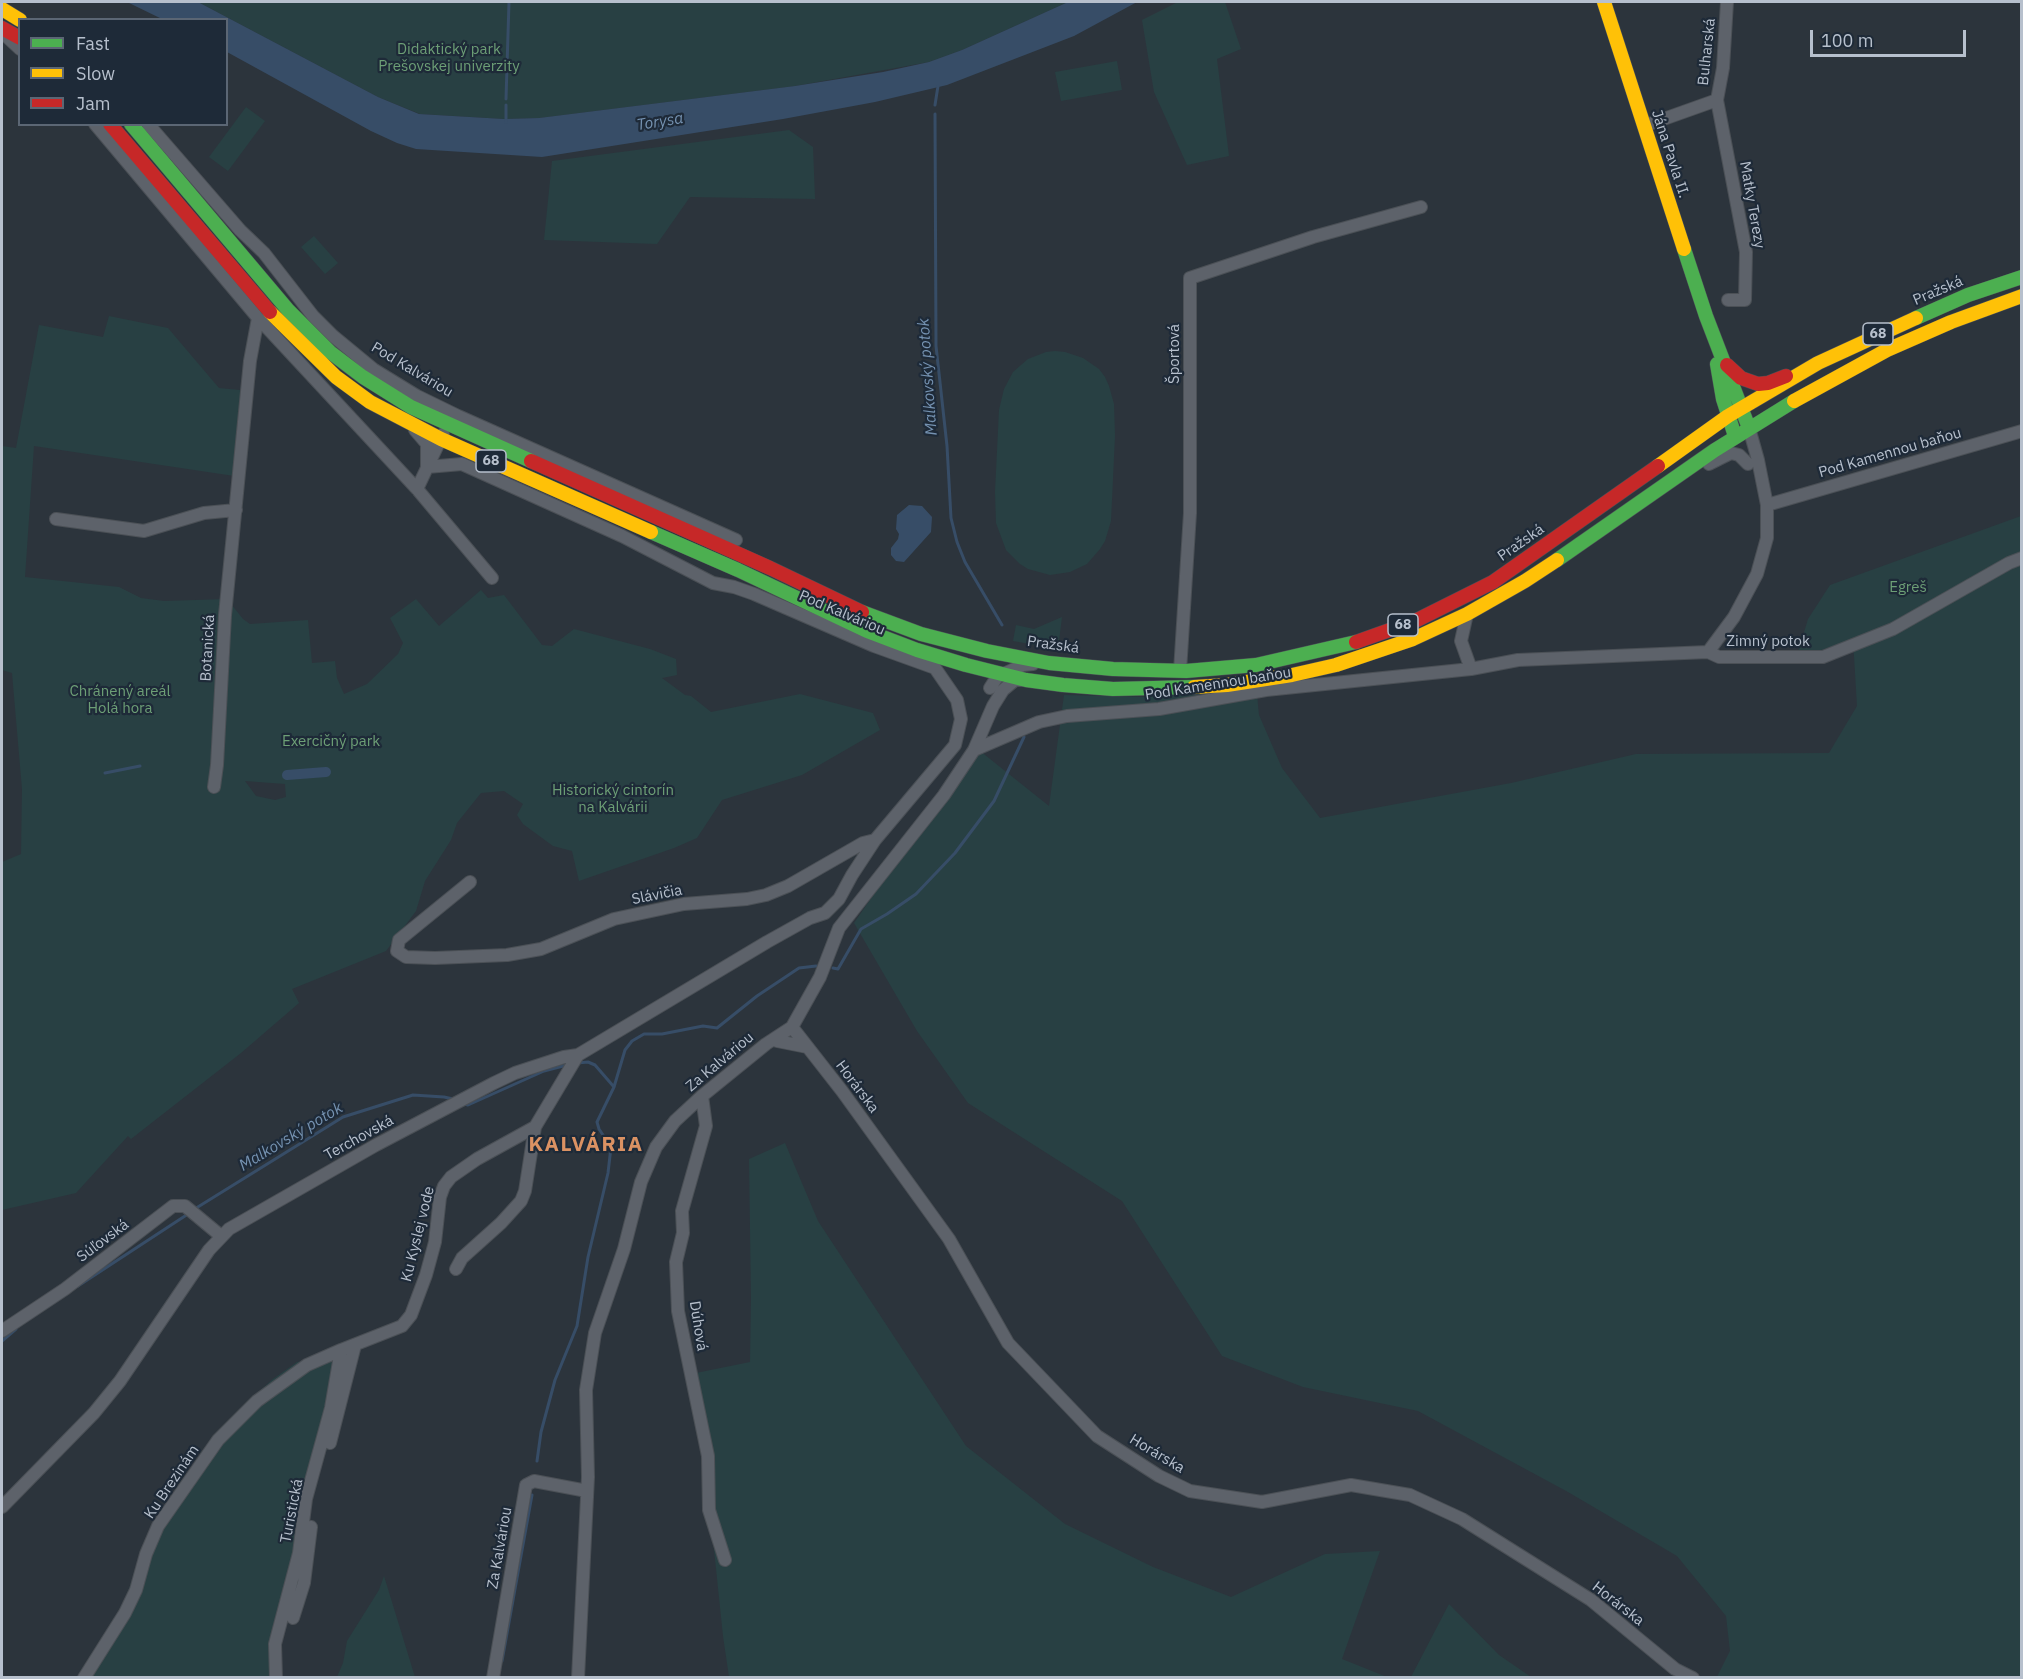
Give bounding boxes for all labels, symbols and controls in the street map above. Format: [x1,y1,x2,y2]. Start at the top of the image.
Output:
street label: Bulharská [1695,17,1719,87]
legend [18,18,228,126]
scale bar [1813,18,1969,56]
text: 100 m [1821,29,1873,52]
text: Fast [76,32,110,55]
park label: Didaktický park Prešovskej univerzity [378,41,520,76]
text: Slow [76,62,115,85]
text: Jam [76,92,111,115]
street label: Jána Pavla II. [1647,108,1693,200]
water label: Torysa [635,109,685,135]
street label: Matky Terezy [1735,160,1769,250]
street label: Pražská [1910,272,1966,310]
water label: Malkovský potok [914,318,942,436]
road number: 68 [1863,323,1893,345]
street label: Športová [1166,324,1184,384]
street label: Pod Kalváriou [368,339,456,401]
street label: Pod Kamennou baňou [1817,424,1963,482]
road number: 68 [476,450,506,472]
street label: Pražská [1494,521,1548,565]
park label: Egreš [1889,579,1927,597]
street label: Pod Kalváriou [796,587,888,639]
street label: Botanická [197,614,219,682]
road number: 68 [1388,614,1418,636]
street label: Pražská [1026,632,1080,658]
street label: Zimný potok [1726,633,1810,651]
street label: Pod Kamennou baňou [1144,664,1292,704]
park label: Chránený areál Holá hora [69,683,171,718]
park label: Exercičný park [282,733,380,751]
park label: Historický cintorín na Kalvárii [552,782,674,817]
street label: Slávičia [630,881,684,909]
street label: Za Kalváriou [682,1028,758,1096]
street label: Horárska [831,1057,883,1117]
water label: Malkovský potok [236,1098,346,1176]
street label: Terchovská [321,1112,397,1164]
district label: KALVÁRIA [528,1132,644,1158]
street label: Ku Kyslej vode [397,1184,439,1284]
street label: Súľovská [74,1216,132,1266]
street label: Dúhová [685,1300,711,1352]
street label: Horárska [1126,1431,1188,1477]
street label: Ku Brezinám [141,1442,203,1522]
street label: Turistická [277,1477,307,1545]
street label: Za Kalváriou [484,1506,516,1590]
street label: Horárska [1588,1578,1648,1630]

